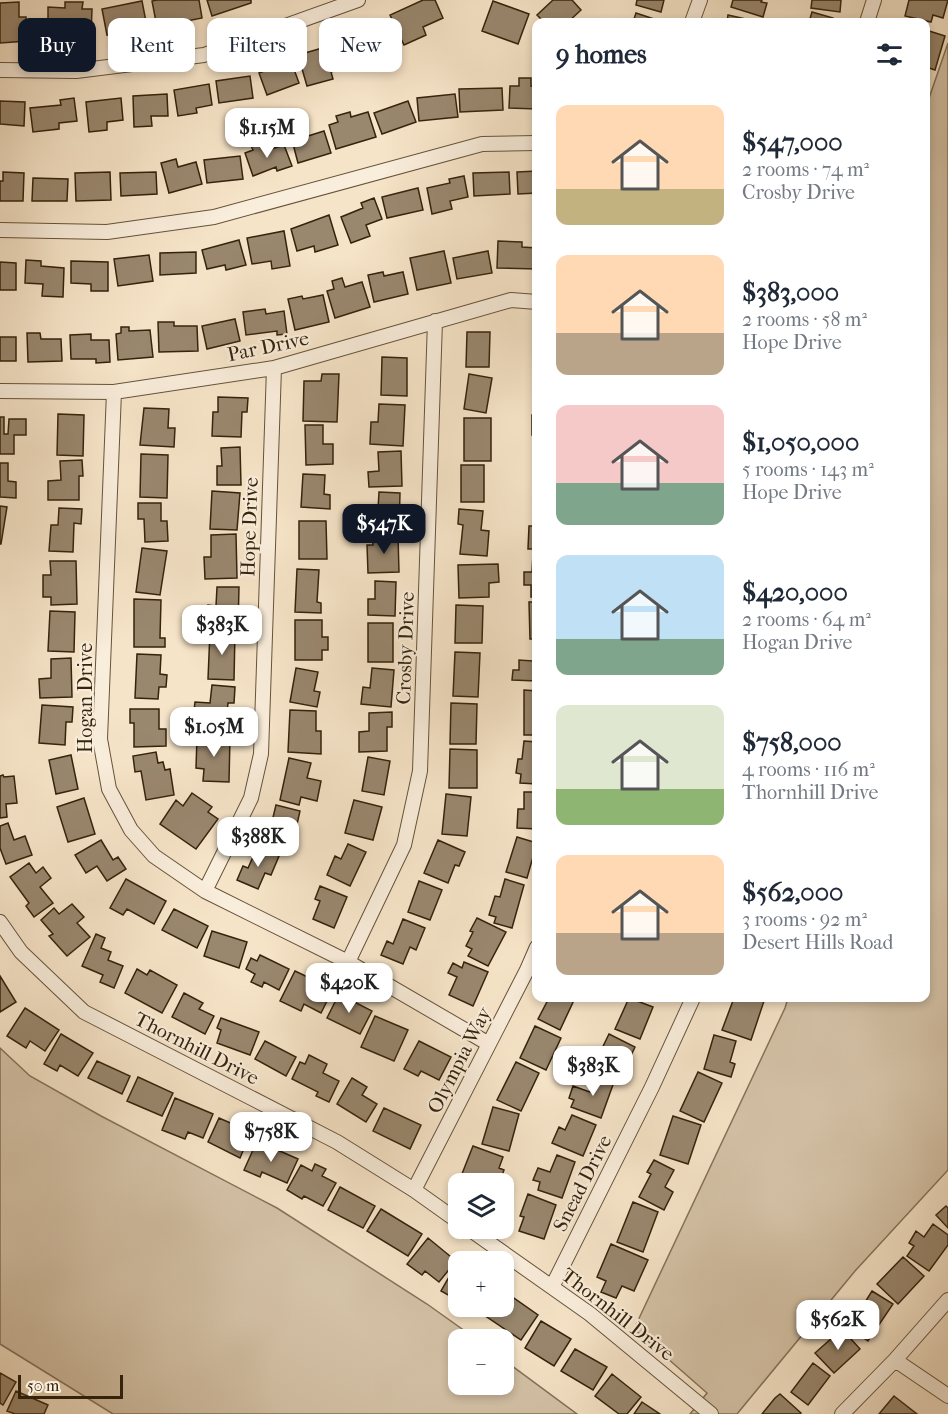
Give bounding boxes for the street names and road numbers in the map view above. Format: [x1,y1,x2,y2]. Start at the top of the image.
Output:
street label: Par Drive [225,327,311,366]
street label: Hope Drive [236,477,263,577]
street label: Crosby Drive [392,591,419,705]
street label: Hogan Drive [74,643,97,753]
street label: Olympia Way [423,1002,497,1117]
street label: Thornhill Drive [131,1007,263,1090]
street label: Snead Drive [548,1131,617,1235]
street label: Thornhill Drive [557,1263,679,1366]

